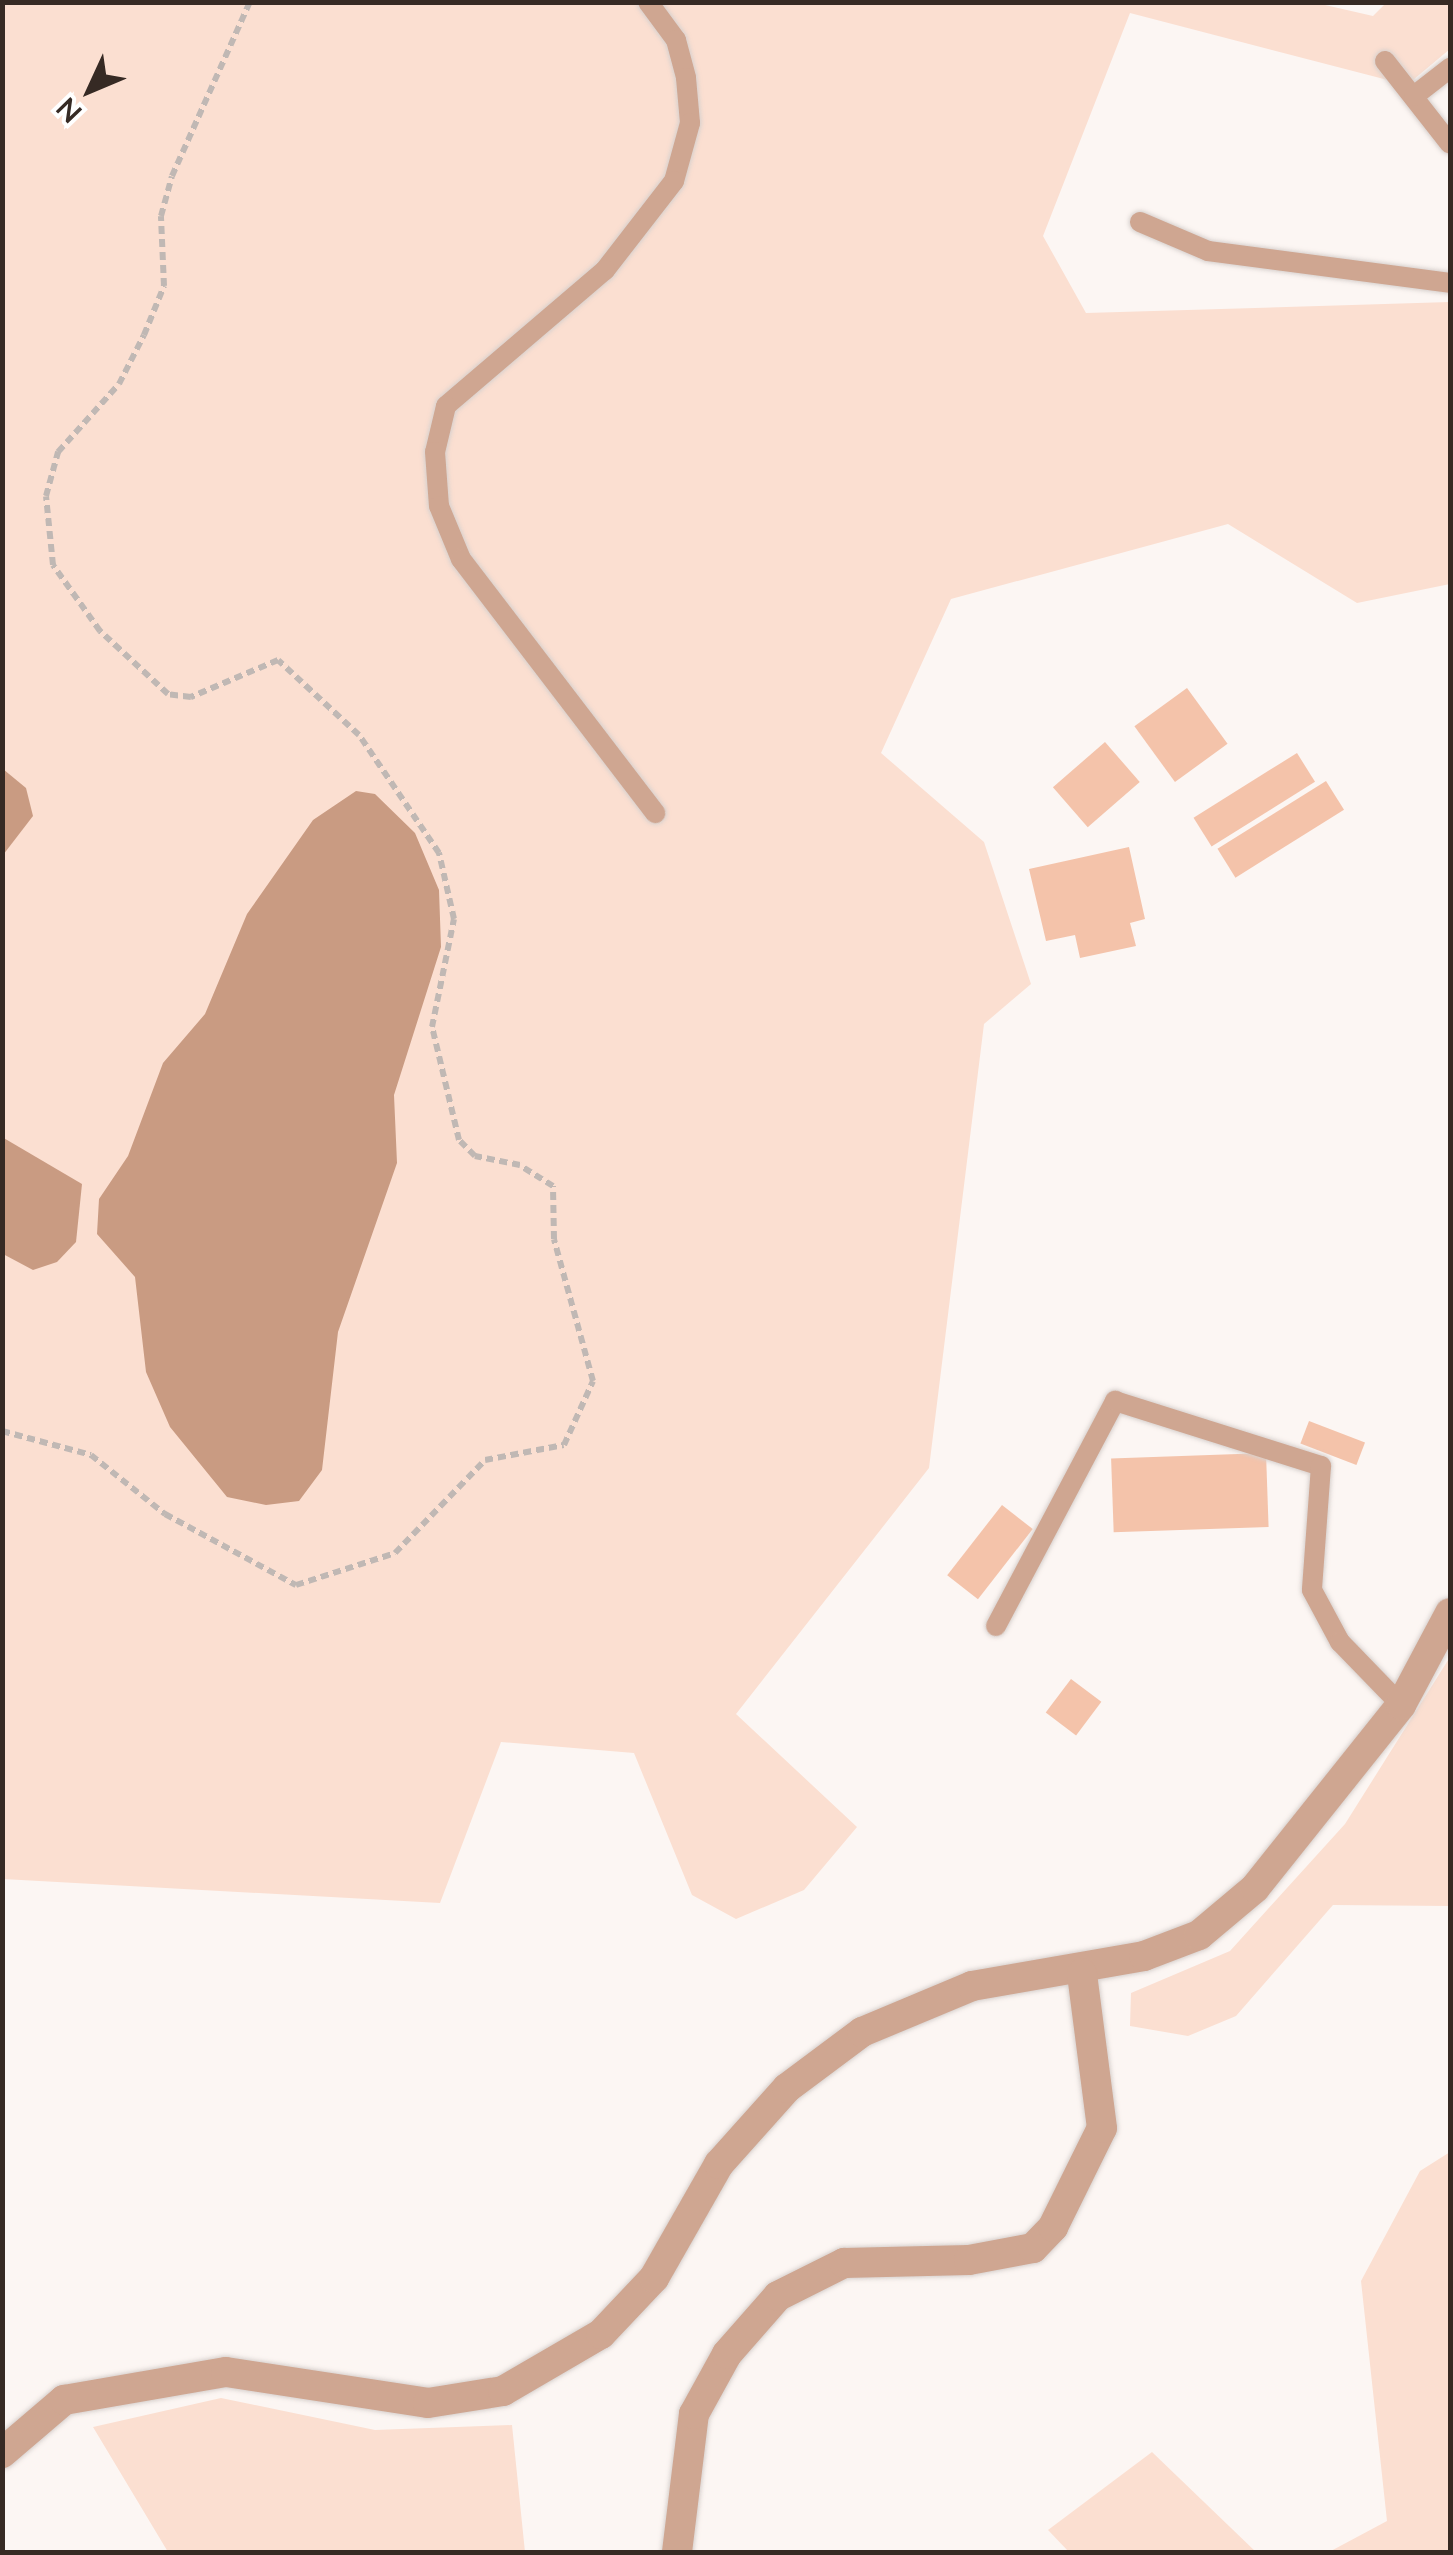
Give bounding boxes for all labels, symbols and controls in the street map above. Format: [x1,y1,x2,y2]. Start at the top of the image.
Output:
north arrow [40,40,140,140]
text: N [49,91,88,130]

